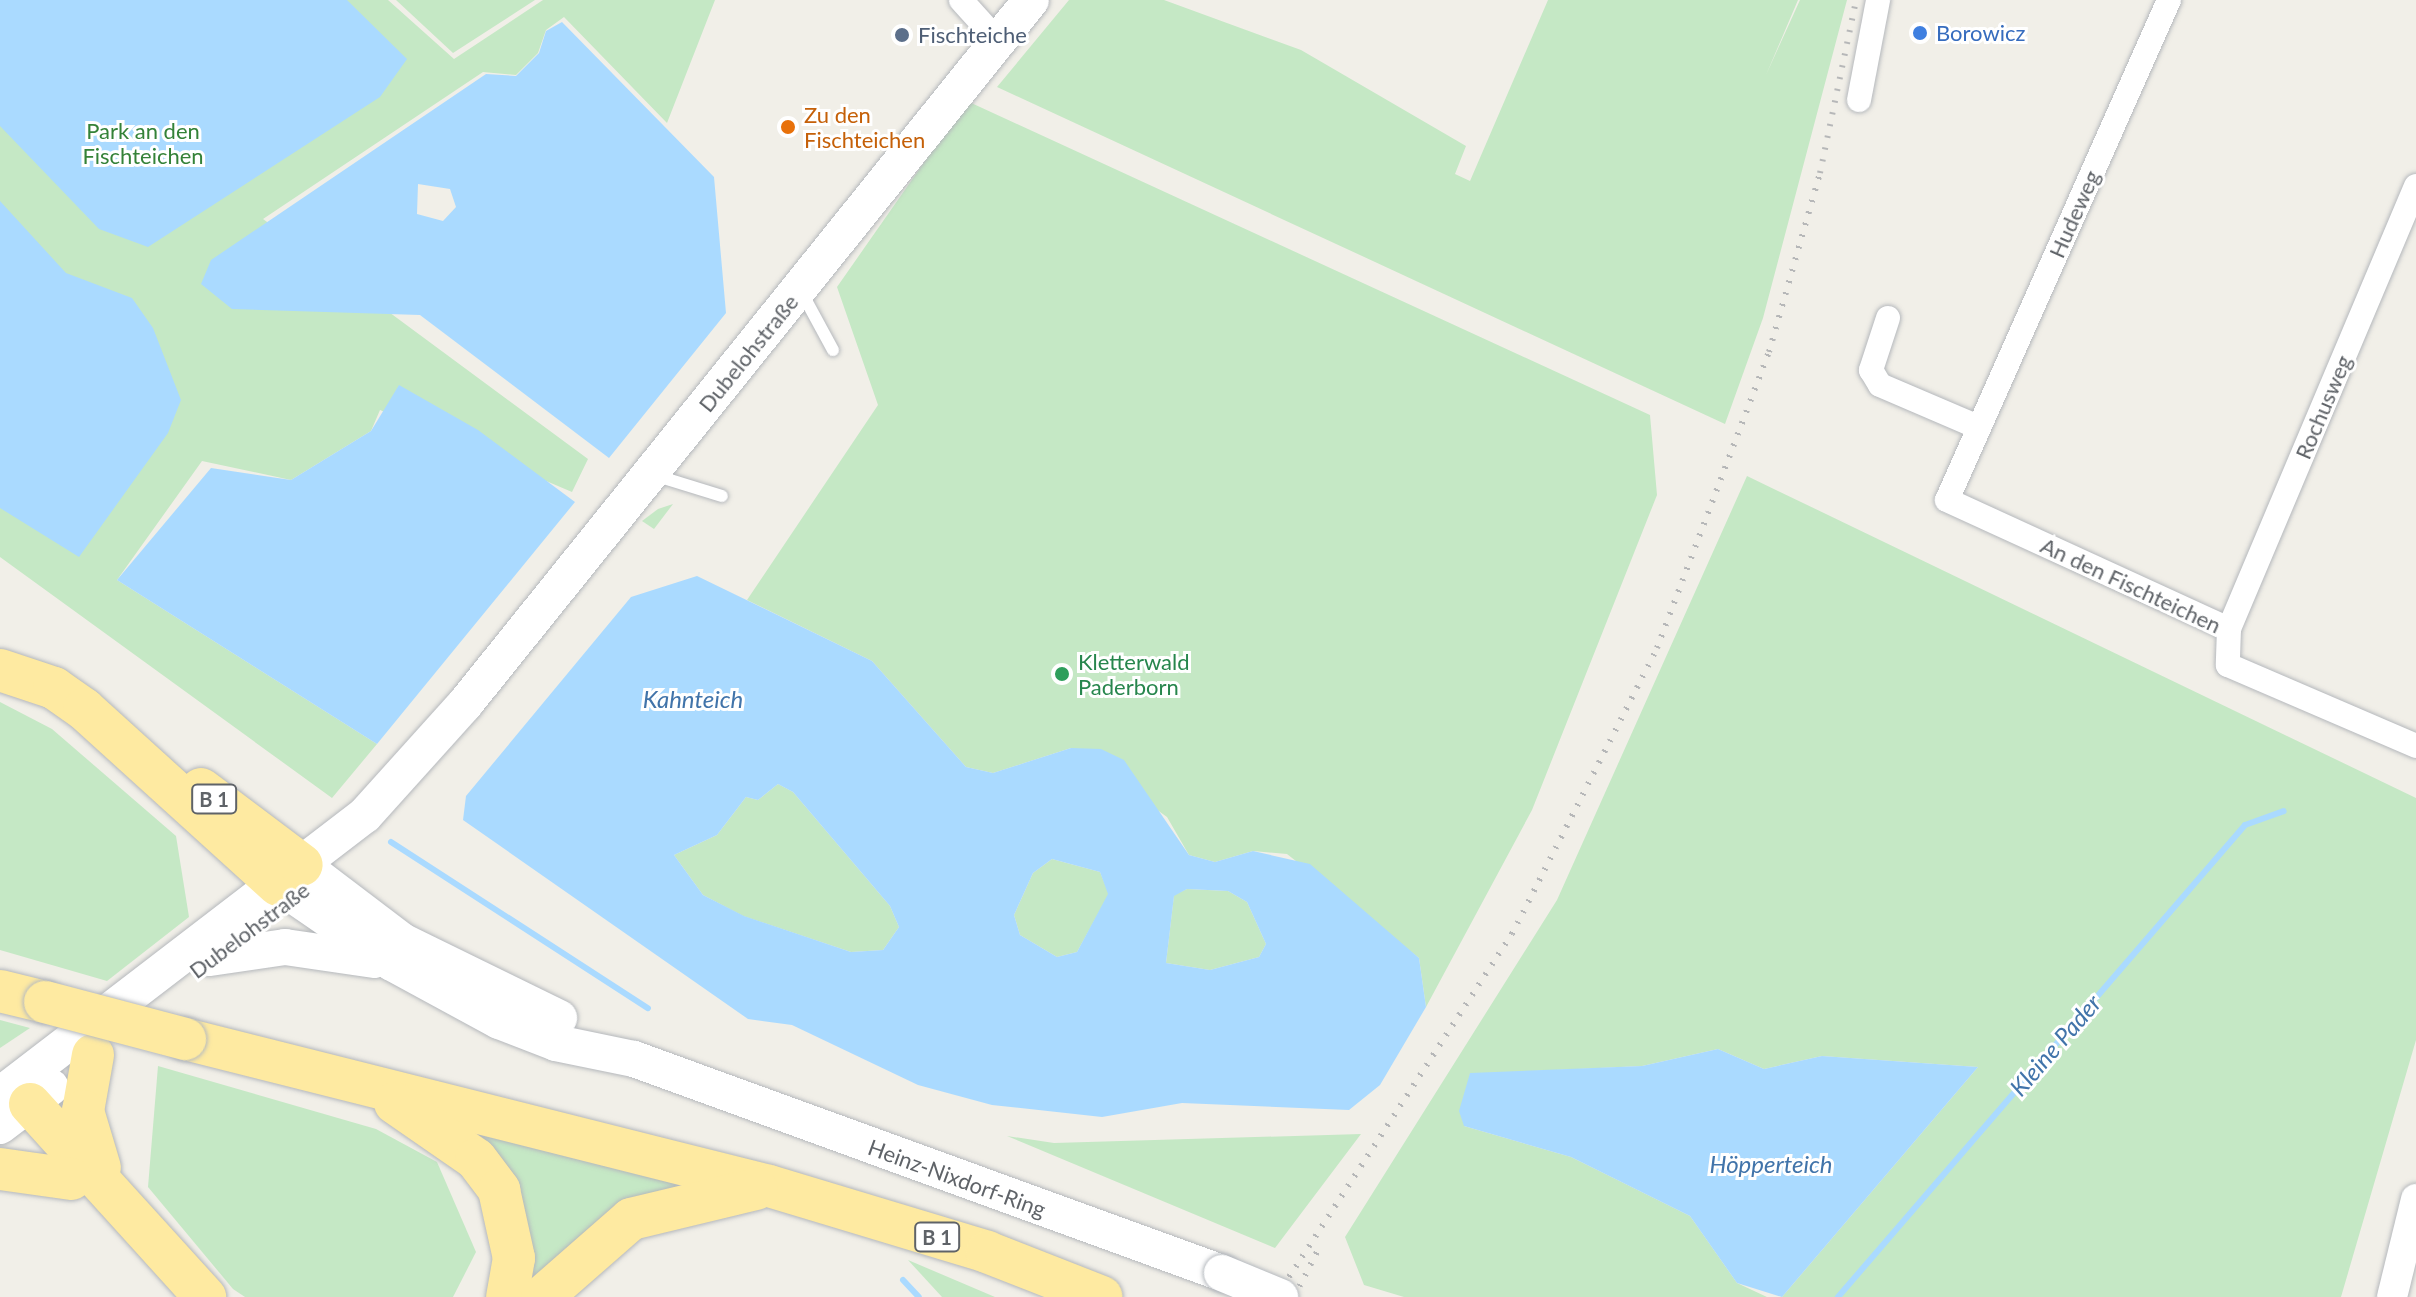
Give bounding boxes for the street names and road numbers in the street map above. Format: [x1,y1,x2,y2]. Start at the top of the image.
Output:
street label: Hudeweg [2043,166,2105,262]
street label: Dubelohstraße [693,289,803,417]
street label: Rochusweg [2289,351,2357,463]
street label: An den Fischteichen [2037,532,2225,638]
road number: B 1 [190,783,238,815]
street label: Dubelohstraße [184,876,314,984]
street label: Heinz-Nixdorf-Ring [865,1134,1049,1222]
road number: B 1 [913,1221,961,1253]

